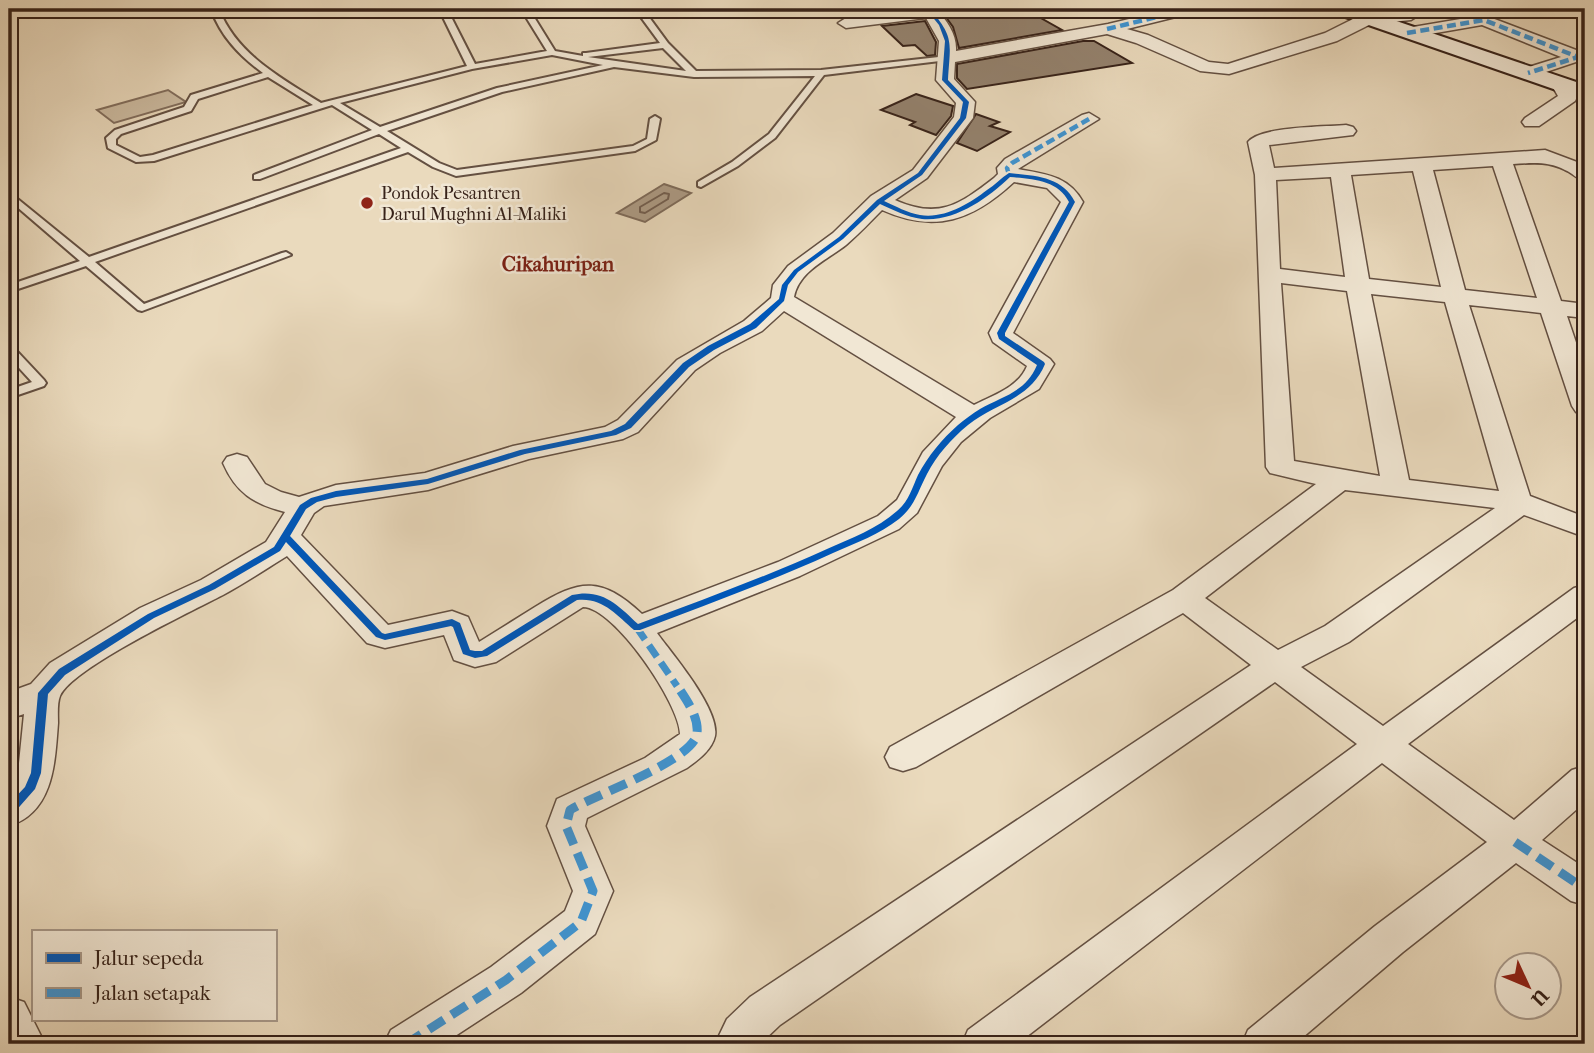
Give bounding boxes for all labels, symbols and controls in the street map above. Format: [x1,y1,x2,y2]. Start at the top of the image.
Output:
place label: Pondok Pesantren Darul Mughni Al-Maliki [381,183,567,225]
marker: Pondok Pesantren Darul Mughni Al-Maliki [359,195,375,211]
district label: Cikahuripan [502,252,615,276]
legend [32,930,276,1021]
text: Jalur sepeda [92,946,203,970]
north arrow [1492,951,1562,1021]
text: Jalan setapak [92,981,211,1005]
text: U [1526,983,1553,1010]

